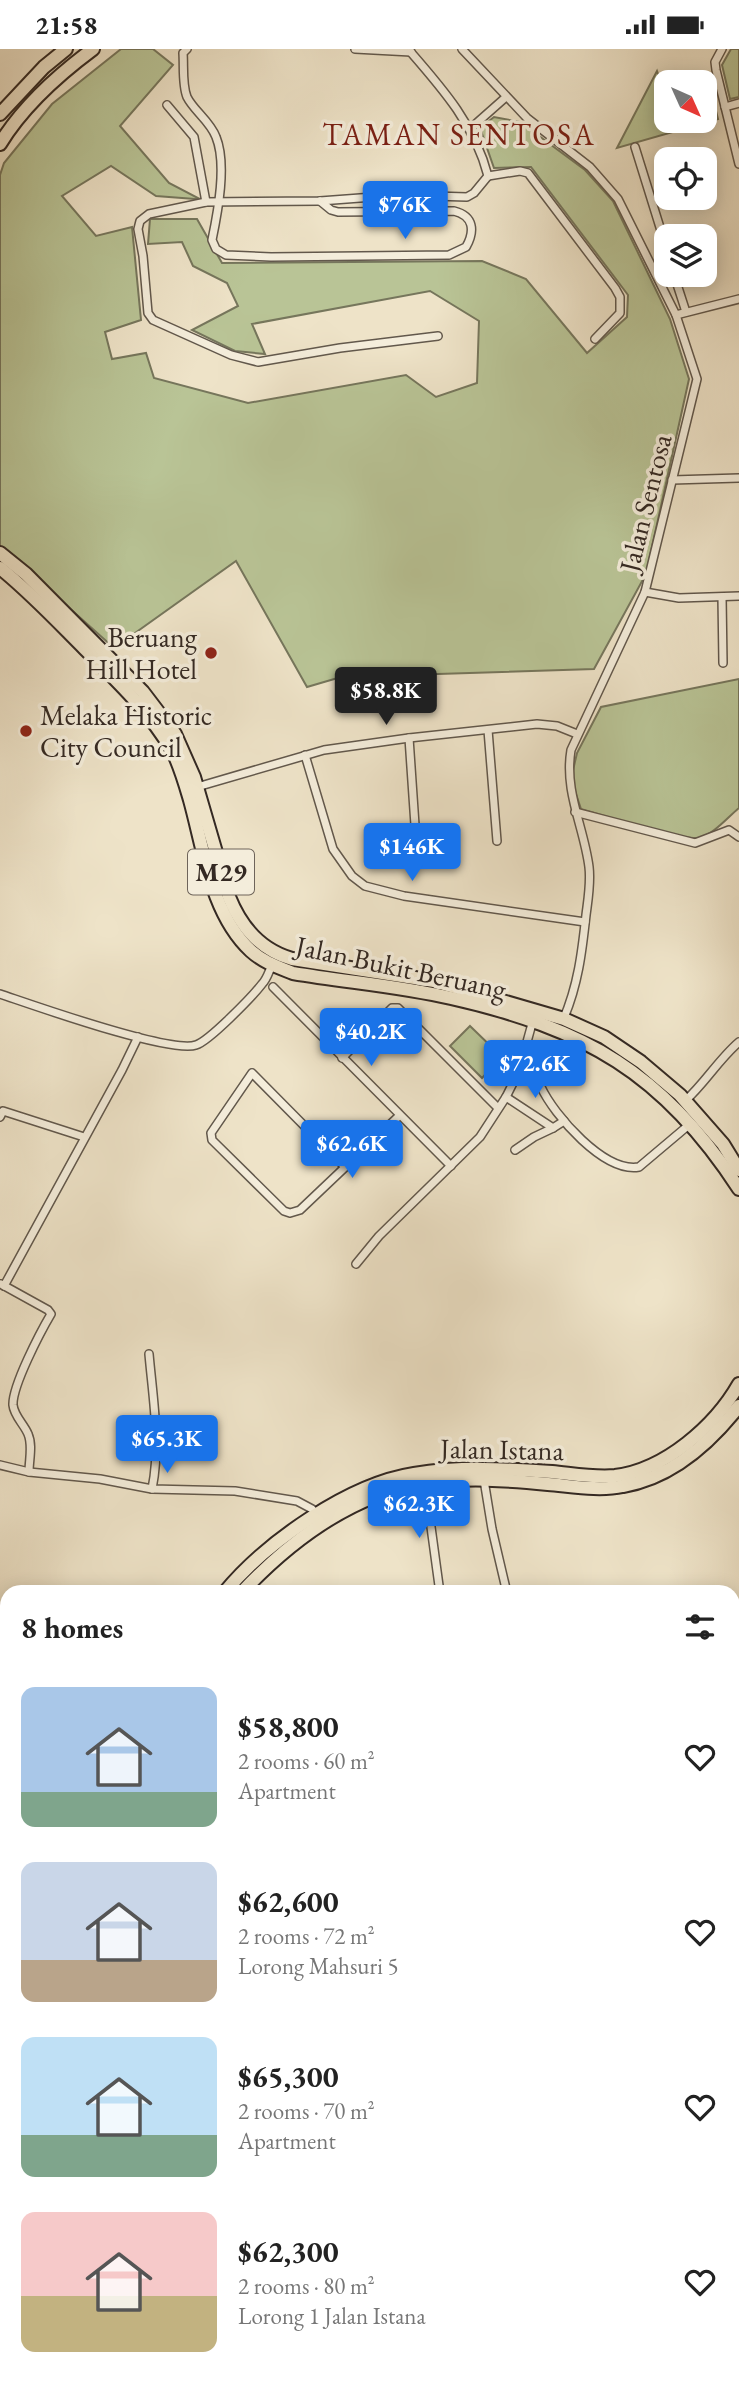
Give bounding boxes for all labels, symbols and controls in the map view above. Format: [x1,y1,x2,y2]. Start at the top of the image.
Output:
text: 21:58 [35,8,97,42]
north arrow [654,70,718,133]
map controls [654,70,717,287]
district label: TAMAN SENTOSA [322,115,596,154]
button: locate [654,147,717,210]
pin: $76K [364,181,446,241]
text: $76K [379,189,431,219]
button: layers [654,224,717,287]
street label: Jalan Sentosa [610,430,680,577]
place label: Beruang Hill Hotel [85,619,198,687]
marker: Beruang Hill Hotel [203,645,219,661]
pin: $58.8K [329,667,443,727]
text: $58.8K [351,675,421,705]
place label: Melaka Historic City Council [40,697,212,765]
marker: Melaka Historic City Council [18,723,34,739]
pin: $146K [363,823,461,883]
text: $146K [380,831,444,861]
road number: M29 [188,849,254,895]
street label: Jalan Bukit Beruang [291,927,510,1007]
pin: $40.2K [314,1009,428,1068]
text: $40.2K [336,1016,406,1046]
pin: $72.6K [478,1041,592,1100]
text: $72.6K [500,1048,570,1078]
pin: $62.6K [295,1121,409,1180]
text: $62.6K [317,1128,387,1158]
pin: $65.3K [110,1415,224,1475]
text: $65.3K [132,1423,202,1453]
street label: Jalan Istana [438,1430,565,1468]
pin: $62.3K [362,1481,476,1540]
text: $62.3K [384,1488,454,1518]
text: 8 homes [21,1608,123,1647]
icon: filters [681,1608,719,1646]
text: $58,800 [238,1707,339,1746]
icon: home [77,1715,161,1799]
icon: heart [681,1738,719,1776]
text: 2 rooms · 60 m² [238,1746,375,1776]
text: Apartment [238,1776,336,1806]
text: $62,600 [238,1882,339,1921]
icon: home [77,1890,161,1974]
icon: heart [681,1913,719,1951]
text: 2 rooms · 72 m² [238,1921,375,1951]
text: Lorong Mahsuri 5 [238,1951,398,1981]
text: $65,300 [238,2057,339,2096]
icon: home [77,2065,161,2149]
icon: heart [681,2088,719,2126]
text: 2 rooms · 70 m² [238,2096,375,2126]
text: Apartment [238,2126,336,2156]
text: $62,300 [238,2232,339,2271]
icon: home [77,2240,161,2324]
icon: heart [681,2263,719,2301]
text: 2 rooms · 80 m² [238,2271,375,2301]
text: Lorong 1 Jalan Istana [238,2301,426,2331]

